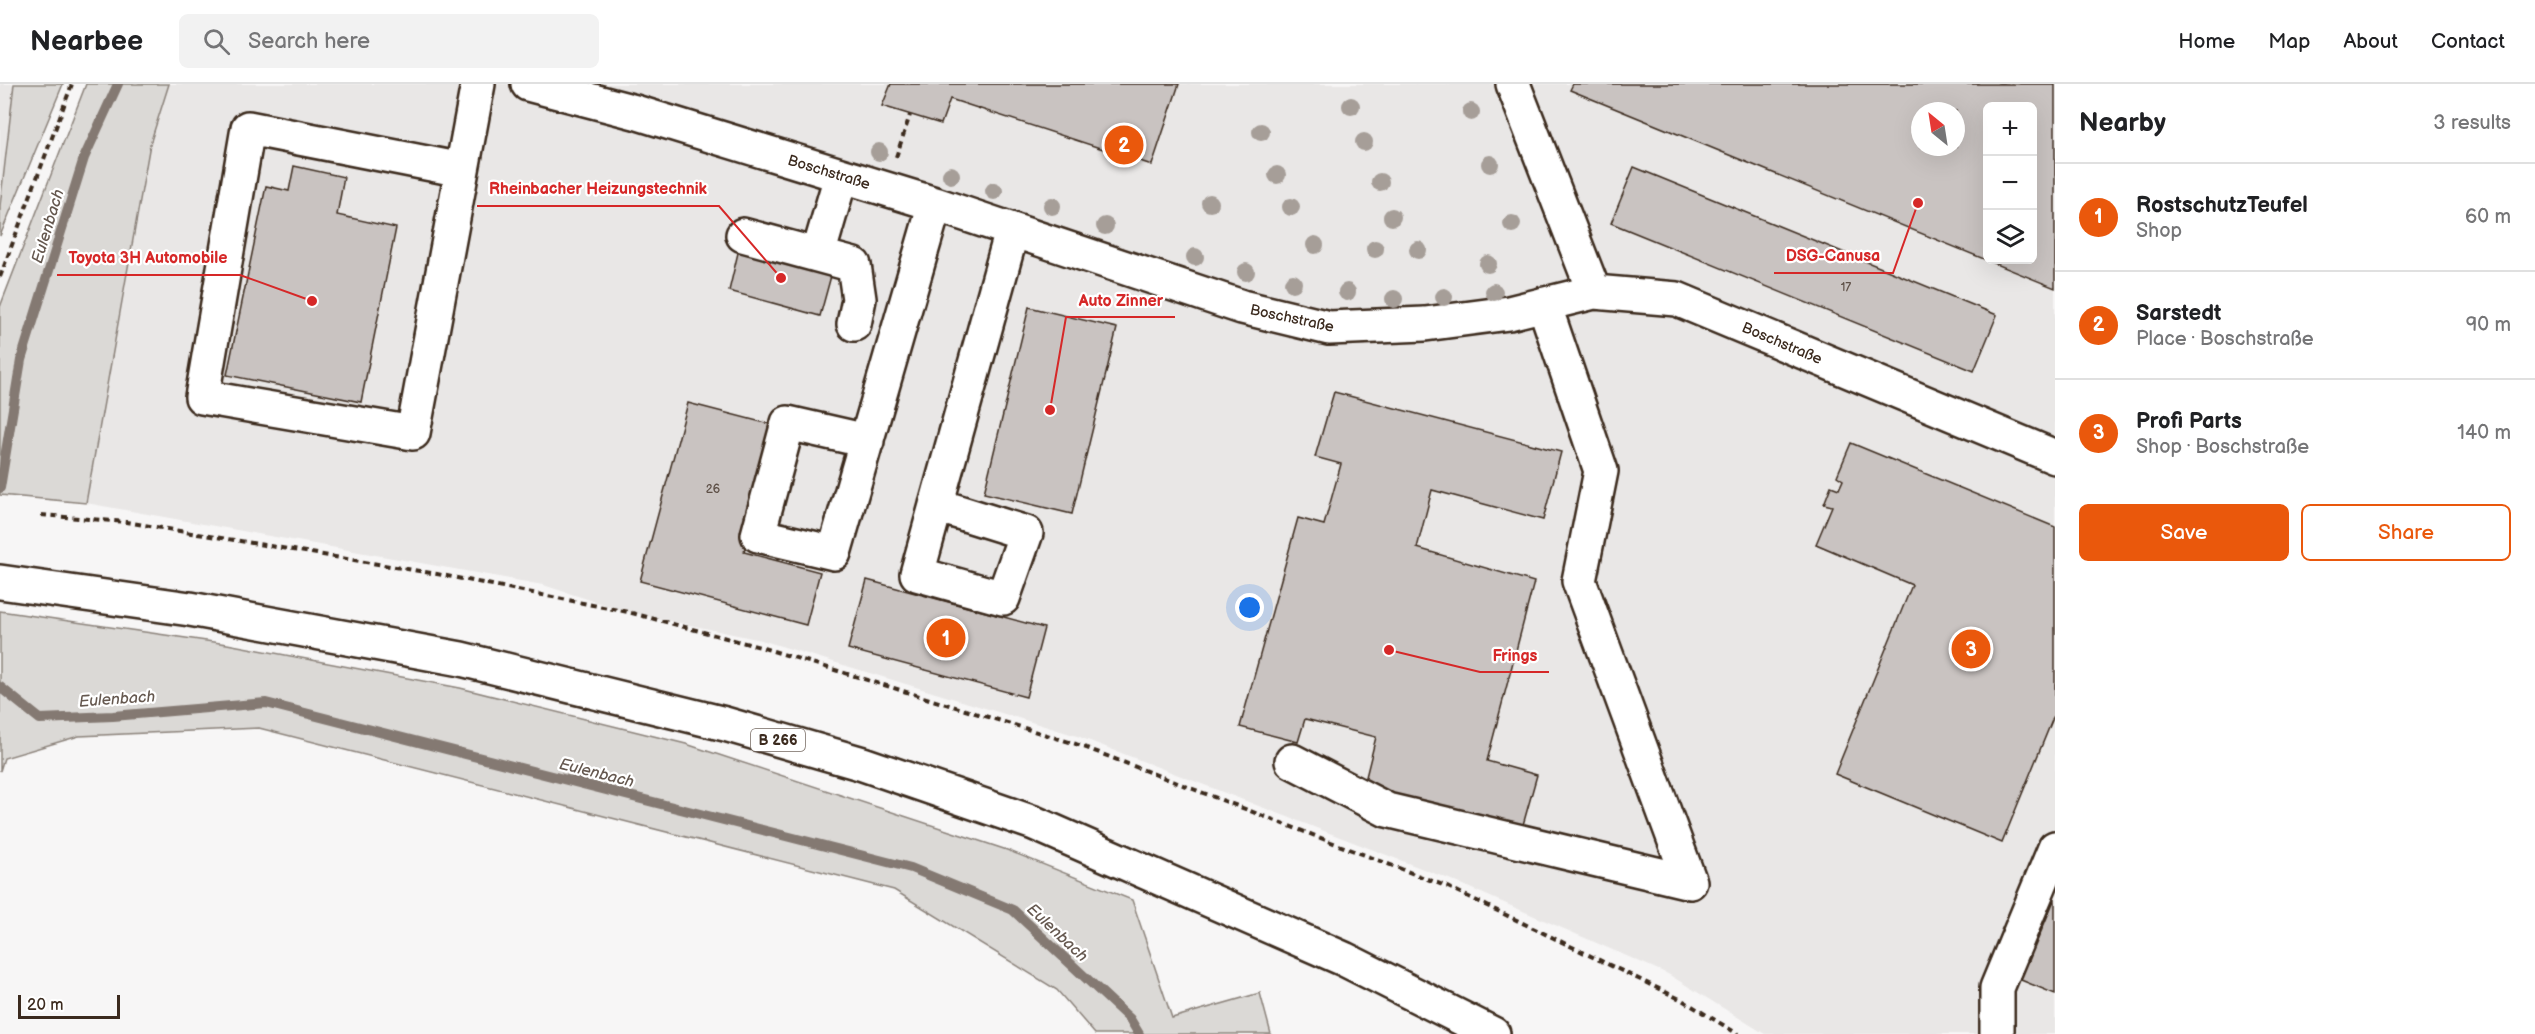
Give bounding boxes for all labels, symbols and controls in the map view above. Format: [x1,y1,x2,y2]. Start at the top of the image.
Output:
search box [179,14,599,68]
text: Nearbee [30,25,143,58]
icon: search [200,25,233,58]
text: Search here [248,28,370,55]
text: Home [2178,29,2235,54]
text: Map [2268,29,2310,54]
text: About [2343,29,2398,54]
text: Contact [2431,29,2505,54]
north arrow [1911,102,1965,156]
map controls [1983,102,2037,264]
button: + [1983,102,2037,156]
text: Nearby [2079,108,2166,139]
text: 3 results [2433,111,2511,135]
pin: 2 [1104,122,1144,168]
street label: Boschstraße [785,151,873,194]
button: − [1983,156,2037,210]
callout: Rheinbacher Heizungstechnik [477,172,719,206]
text: Rheinbacher Heizungstechnik [489,180,708,199]
water label: Eulenbach [28,187,69,266]
text: RostschutzTeufel [2136,192,2308,219]
text: 1 [2094,205,2103,229]
text: 60 m [2465,205,2511,229]
button: layers [1983,210,2037,264]
text: Shop [2136,219,2182,243]
callout: DSG-Canusa [1774,239,1893,273]
callout: Toyota 3H Automobile [57,241,240,275]
text: DSG-Canusa [1786,247,1880,266]
text: Toyota 3H Automobile [69,249,227,268]
house number: 17 [1841,280,1851,295]
callout: Auto Zinner [1066,283,1175,317]
text: Auto Zinner [1078,292,1164,311]
street label: Boschstraße [1248,300,1336,337]
text: Sarstedt [2136,300,2221,327]
text: 2 [2093,313,2104,337]
text: 90 m [2466,313,2511,337]
street label: Boschstraße [1739,318,1825,369]
text: Place · Boschstraße [2136,327,2314,351]
text: Profi Parts [2136,408,2242,435]
text: 3 [2093,421,2104,445]
text: 140 m [2457,421,2511,445]
text: Shop · Boschstraße [2136,435,2309,459]
house number: 26 [706,482,720,497]
button: Save [2079,504,2289,561]
button: Share [2301,504,2511,561]
your location [1235,593,1264,622]
pin: 1 [926,616,966,660]
pin: 3 [1952,626,1990,672]
callout: Frings [1480,638,1549,672]
text: Frings [1493,647,1538,666]
water label: Eulenbach [78,687,156,712]
road number: B 266 [751,729,805,751]
water label: Eulenbach [557,755,636,792]
water label: Eulenbach [1023,900,1092,966]
scale bar [18,992,120,1020]
text: 20 m [27,996,63,1015]

